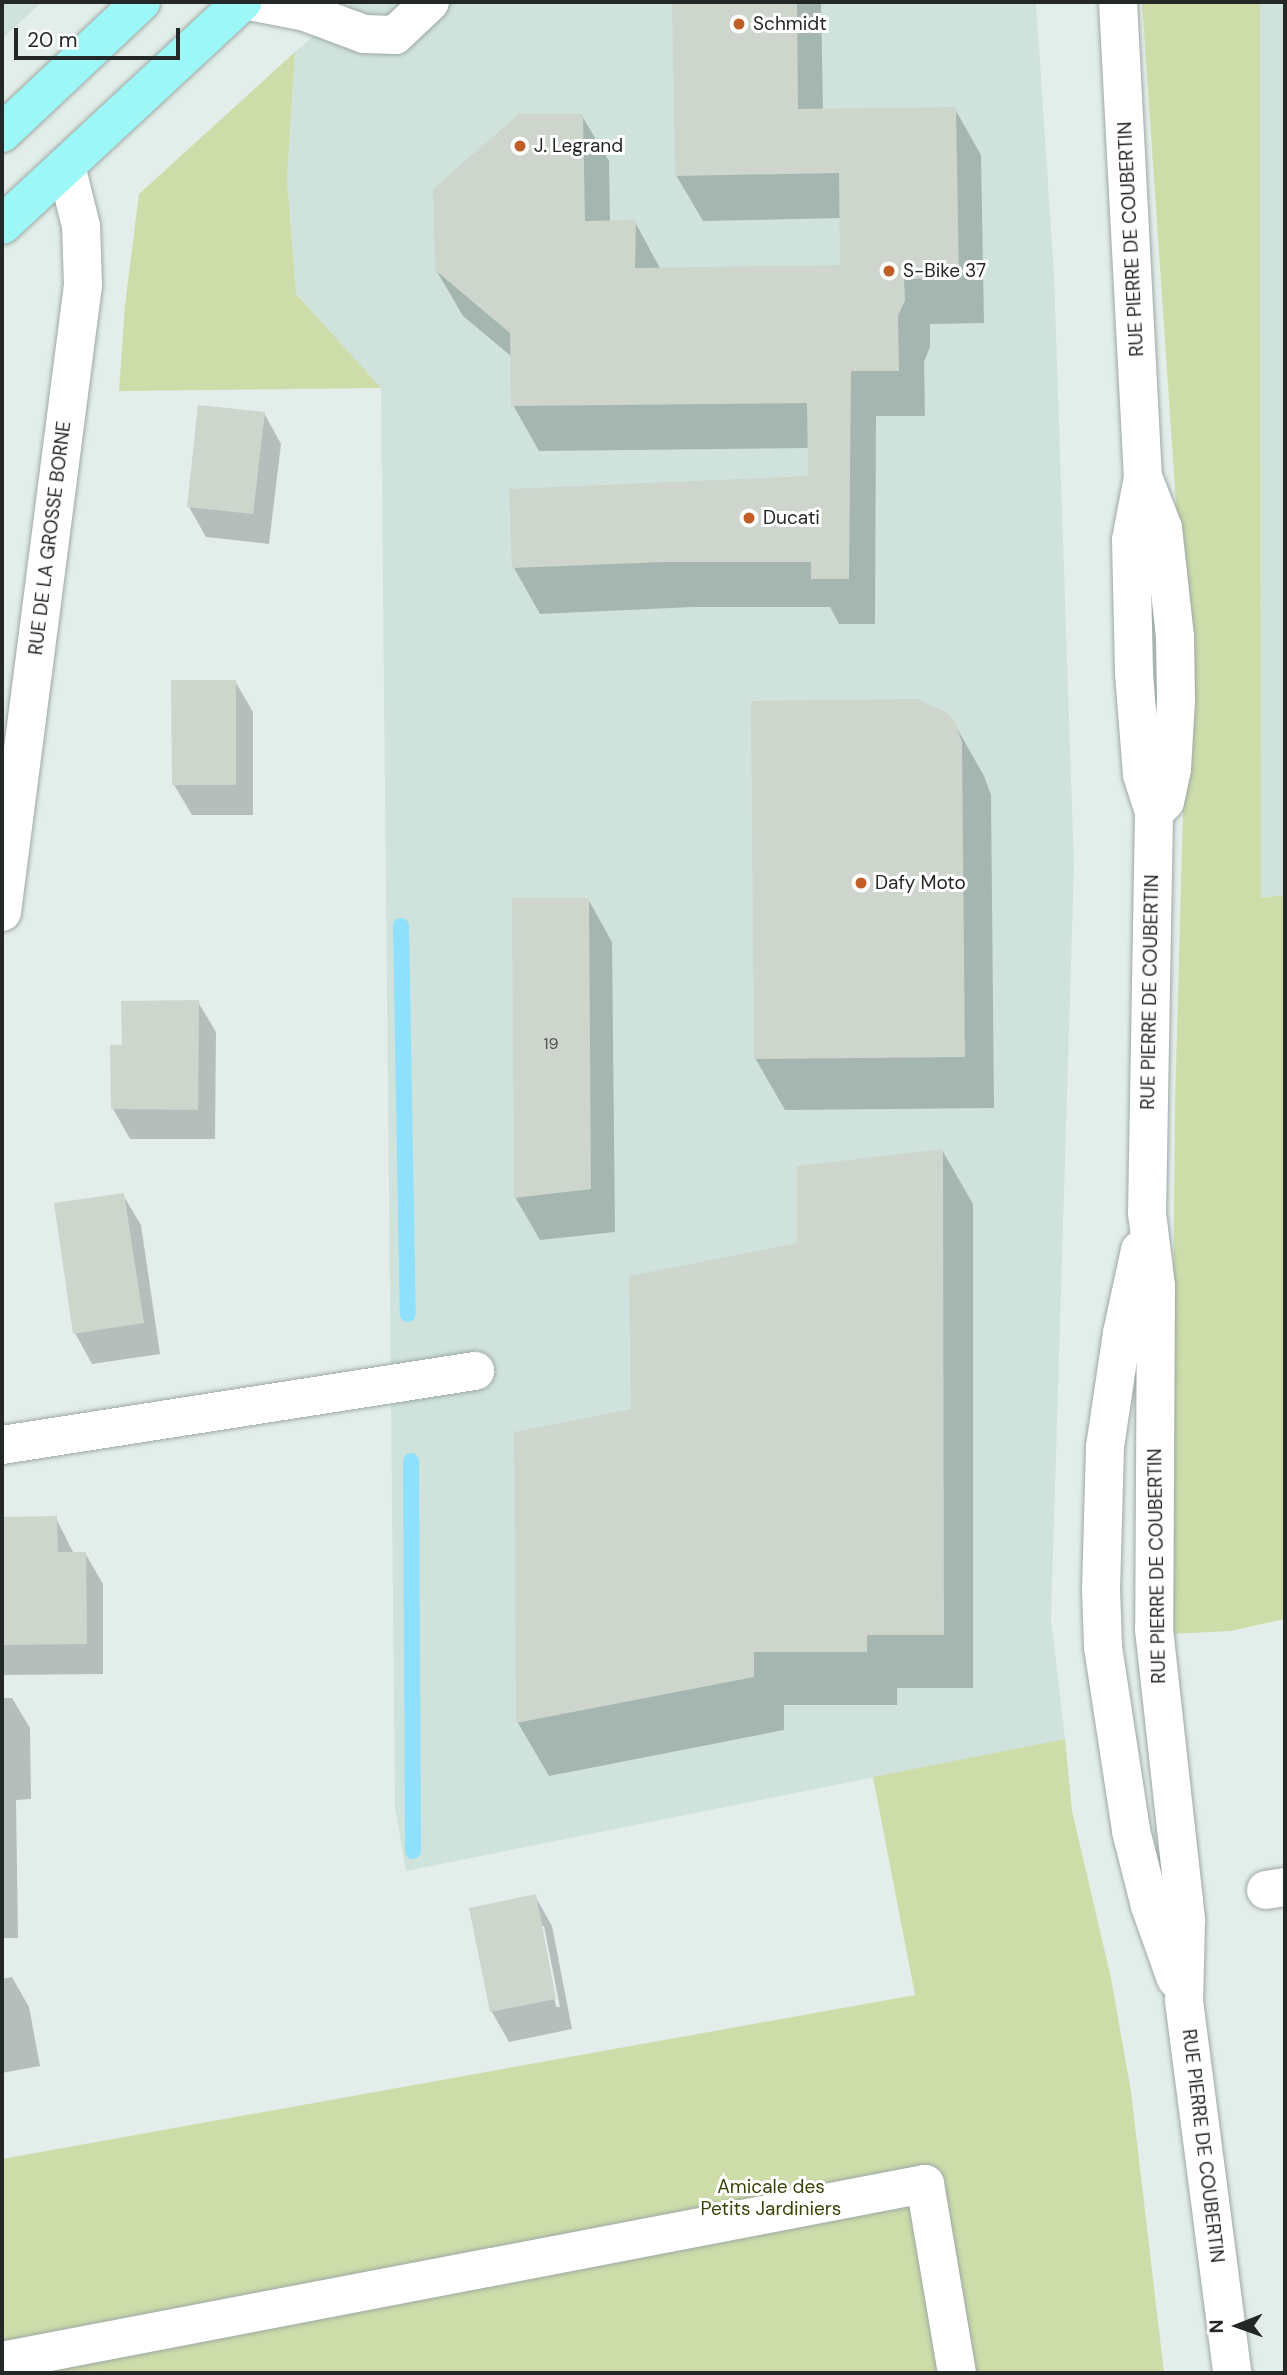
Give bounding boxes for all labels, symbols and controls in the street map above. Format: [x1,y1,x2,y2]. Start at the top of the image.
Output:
place label: Schmidt [753,13,827,35]
scale bar [18,14,184,58]
marker: Schmidt [731,16,747,32]
text: 20 m [27,26,78,54]
street label: RUE PIERRE DE COUBERTIN [1113,121,1149,357]
place label: J. Legrand [534,135,623,157]
marker: J. Legrand [512,138,528,154]
place label: S-Bike 37 [903,260,986,282]
marker: S-Bike 37 [881,263,897,279]
street label: RUE DE LA GROSSE BORNE [24,420,76,656]
place label: Ducati [763,507,820,529]
marker: Ducati [741,510,757,526]
place label: Dafy Moto [875,872,966,894]
street label: RUE PIERRE DE COUBERTIN [1137,874,1163,1110]
marker: Dafy Moto [853,875,869,891]
house number: 19 [543,1034,559,1054]
street label: RUE PIERRE DE COUBERTIN [1144,1448,1170,1684]
street label: RUE PIERRE DE COUBERTIN [1177,2028,1229,2264]
park label: Amicale des Petits Jardiniers [701,2176,841,2220]
north arrow [1203,2291,1273,2361]
text: N [1204,2319,1229,2334]

